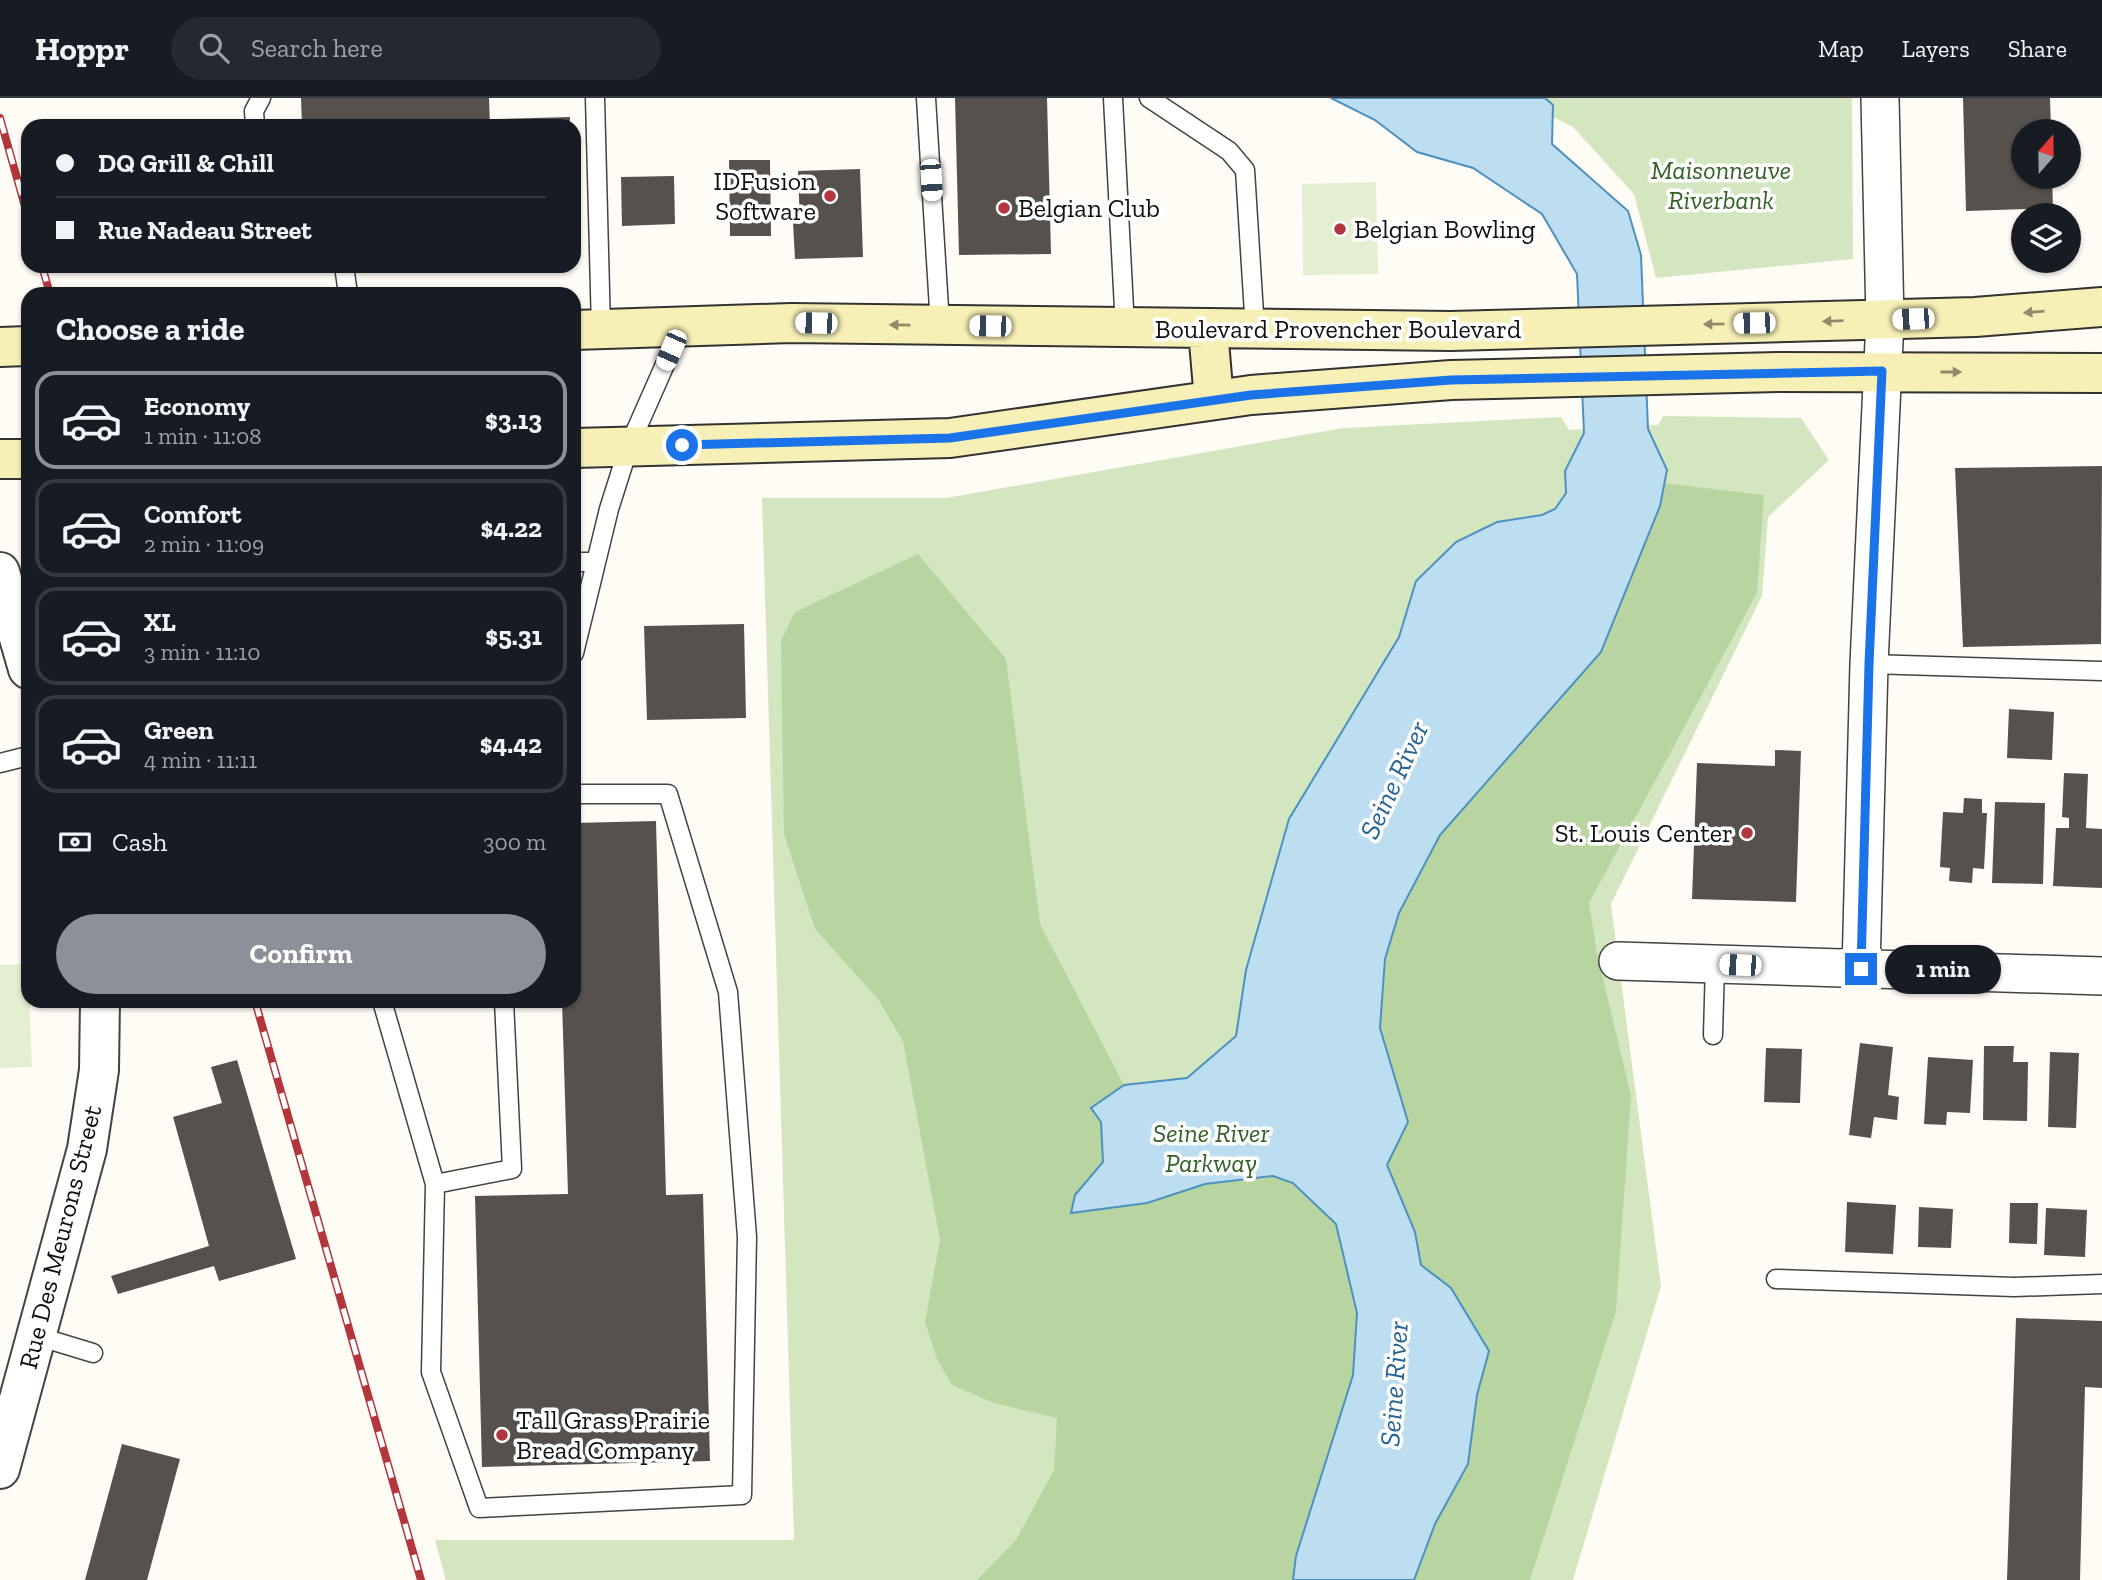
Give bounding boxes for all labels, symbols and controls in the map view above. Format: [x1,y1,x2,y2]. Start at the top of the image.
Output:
search box [171,17,661,80]
text: Hoppr [35,29,129,68]
icon: search [195,29,233,67]
text: Search here [251,32,383,64]
text: Map [1818,34,1864,63]
text: Layers [1902,34,1970,63]
text: Share [2008,34,2067,63]
north arrow [2011,119,2081,189]
map controls [2011,119,2081,273]
text: DQ Grill & Chill [98,147,274,179]
park label: Maisonneuve Riverbank [1651,154,1791,216]
car [920,158,943,202]
place label: IDFusion Software [714,165,816,227]
marker: IDFusion Software [822,188,838,204]
place label: Belgian Club [1018,192,1160,224]
marker: Belgian Club [996,200,1012,216]
button: layers [2011,203,2081,273]
place label: Belgian Bowling [1354,213,1535,245]
text: Rue Nadeau Street [98,214,312,246]
marker: Belgian Bowling [1332,221,1348,237]
one-way arrow [2023,307,2045,318]
car [1892,308,1935,330]
text: Choose a ride [56,310,244,348]
car [795,312,838,334]
car [1733,312,1776,334]
street label: Boulevard Provencher Boulevard [1155,313,1521,345]
car [969,315,1012,337]
one-way arrow [1822,316,1844,327]
one-way arrow [889,319,911,330]
one-way arrow [1702,319,1724,330]
car [653,327,690,373]
one-way arrow [1940,366,1962,378]
icon: car [60,389,123,452]
text: Economy [144,390,250,422]
text: $3.13 [485,404,542,436]
text: 1 min · 11:08 [144,422,262,450]
route start [666,429,698,461]
icon: car [60,497,123,560]
text: Comfort [144,498,241,530]
text: $4.22 [481,512,542,544]
text: 2 min · 11:09 [144,530,264,558]
icon: car [60,605,123,668]
text: XL [144,606,176,638]
text: $5.31 [485,620,542,652]
text: 3 min · 11:10 [144,638,260,666]
icon: car [60,713,123,776]
text: Green [144,714,214,746]
water label: Seine River [1352,716,1436,844]
text: $4.42 [480,728,542,760]
text: 4 min · 11:11 [144,746,257,774]
place label: St. Louis Center [1555,817,1733,849]
icon: cash [56,823,94,861]
marker: St. Louis Center [1739,825,1755,841]
text: Cash [112,826,167,858]
text: 300 m [483,828,546,856]
button: Confirm [56,914,546,994]
callout: 1 min [1885,944,2001,994]
route end [1845,953,1877,985]
car [1719,954,1762,976]
text: 1 min [1916,955,1970,983]
street label: Rue Des Meurons Street [12,1101,108,1372]
park label: Seine River Parkway [1153,1117,1269,1179]
water label: Seine River [1373,1320,1415,1448]
place label: Tall Grass Prairie Bread Company [516,1404,710,1466]
marker: Tall Grass Prairie Bread Company [494,1427,510,1443]

